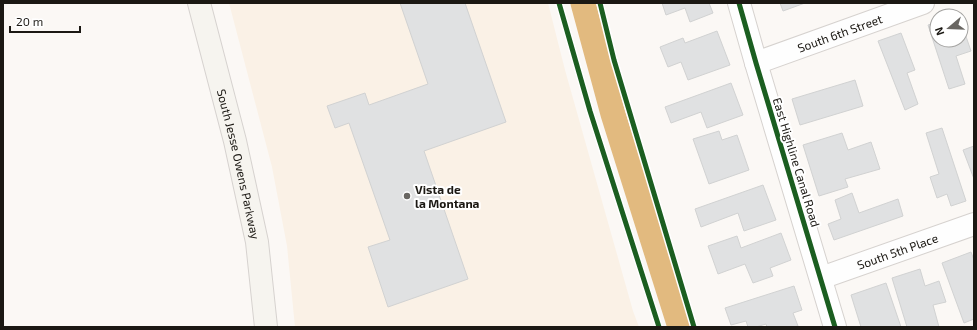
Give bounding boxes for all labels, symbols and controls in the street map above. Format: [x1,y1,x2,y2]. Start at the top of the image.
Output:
scale bar [10,8,80,34]
north arrow [929,8,969,48]
street label: South 6th Street [795,11,884,55]
text: 20 m [16,14,43,28]
text: N [932,25,947,37]
street label: South Jesse Owens Parkway [215,87,263,241]
street label: East Highline Canal Road [771,96,823,228]
place label: Vista de la Montana [415,182,480,210]
marker: Vista de la Montana [402,191,412,201]
street label: South 5th Place [855,230,940,272]

